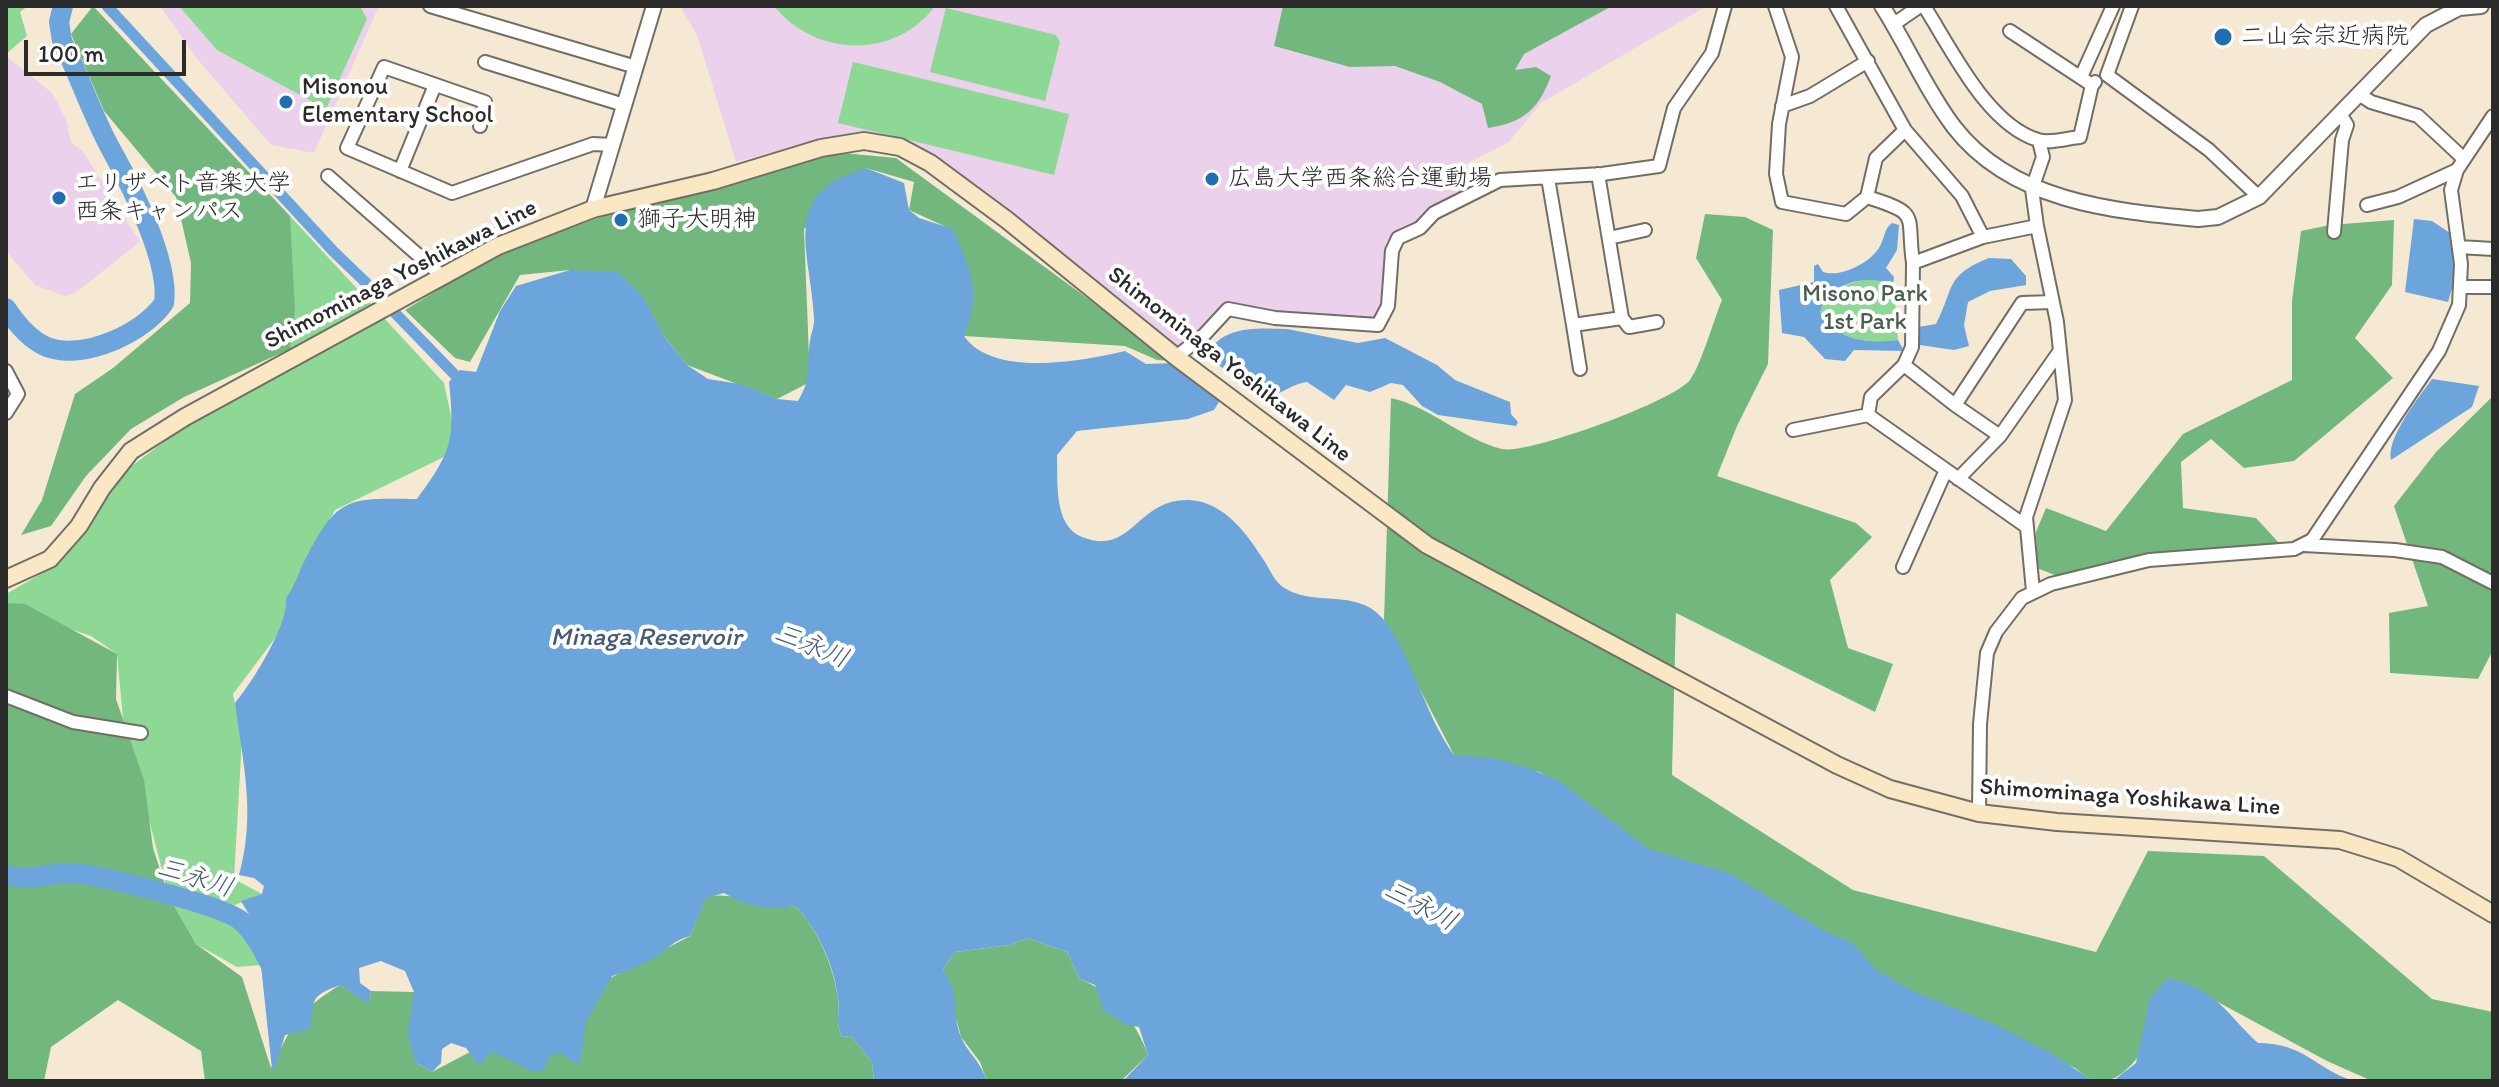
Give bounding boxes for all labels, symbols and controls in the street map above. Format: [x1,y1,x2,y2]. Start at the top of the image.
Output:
place label: 二山会宗近病院 [2241,23,2409,51]
scale bar [28,24,190,74]
marker: 二山会宗近病院 [2212,26,2234,48]
text: 100 m [38,39,104,68]
place label: Misonou Elementary School [302,74,493,130]
marker: Misonou Elementary School [277,93,295,111]
place label: 広島大学西条総合運動場 [1228,165,1492,193]
place label: エリザベト音楽大学 西条キャンパス [75,170,291,226]
marker: 広島大学西条総合運動場 [1203,170,1221,188]
marker: エリザベト音楽大学 西条キャンパス [50,189,68,207]
street label: Shimominaga Yoshikawa Line [260,194,542,356]
place label: 獅子大明神 [637,206,757,234]
marker: 獅子大明神 [612,211,630,229]
street label: Shimominaga Yoshikawa Line [1101,261,1357,469]
park label: Misono Park 1st Park [1802,281,1928,337]
water label: 三永川 [769,618,853,676]
water label: Minaga Reservoir [550,622,742,654]
street label: Shimominaga Yoshikawa Line [1979,773,2281,823]
water label: 三永川 [153,853,237,905]
water label: 三永川 [1378,875,1462,939]

